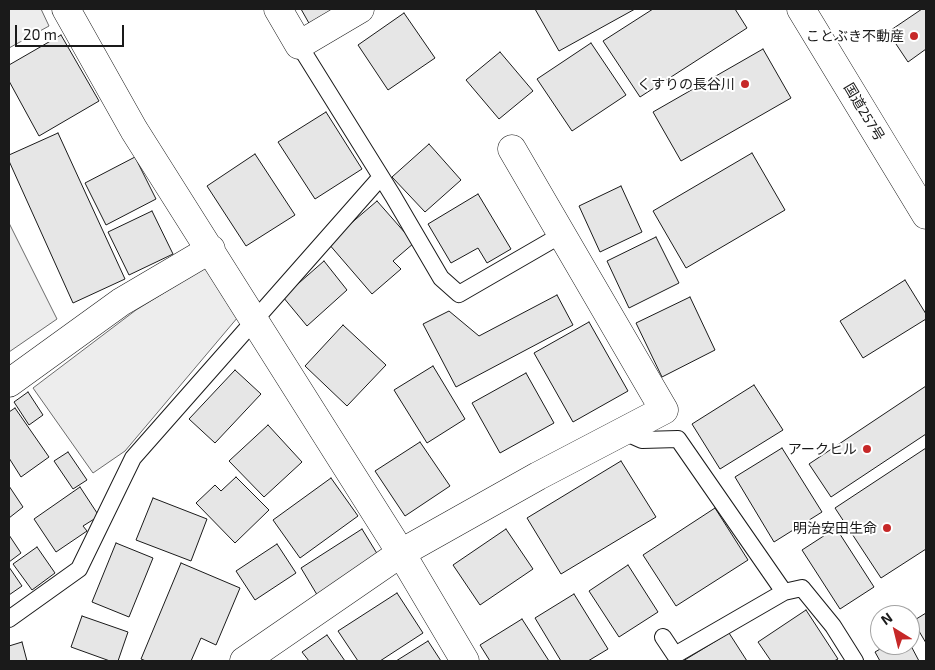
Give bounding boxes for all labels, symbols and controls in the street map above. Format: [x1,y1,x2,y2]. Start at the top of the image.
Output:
scale bar [18,15,126,47]
text: 20 m [23,25,57,43]
place label: ことぶき不動産 [806,28,904,44]
marker: ことぶき不動産 [908,30,920,42]
place label: くすりの長谷川 [637,76,735,92]
marker: くすりの長谷川 [739,78,751,90]
street label: 国道257号 [840,80,888,144]
place label: アークヒル [788,441,857,457]
marker: アークヒル [861,443,873,455]
place label: 明治安田生命 [793,520,877,536]
marker: 明治安田生命 [881,522,893,534]
north arrow [870,605,920,655]
text: N [877,608,896,628]

